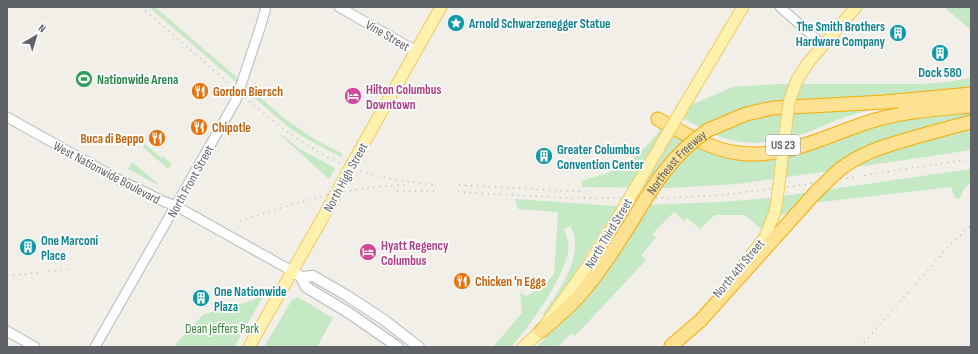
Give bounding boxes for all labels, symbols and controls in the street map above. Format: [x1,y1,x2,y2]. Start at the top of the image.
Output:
place icon: Arnold Schwarzenegger Statue [446,13,466,33]
north arrow [16,16,56,56]
place label: Arnold Schwarzenegger Statue [468,16,611,32]
street label: Vine Street [362,17,413,55]
place label: The Smith Brothers Hardware Company [796,19,886,50]
text: N [36,22,48,36]
building icon: The Smith Brothers Hardware Company [888,23,908,43]
building icon: Dock 580 [930,43,950,63]
place label: Dock 580 [918,65,962,81]
sports icon: Nationwide Arena [74,69,94,89]
place label: Nationwide Arena [97,72,178,88]
restaurant icon: Gordon Biersch [190,81,210,101]
place label: Hilton Columbus Downtown [366,82,441,113]
place label: Gordon Biersch [213,84,283,100]
hotel icon: Hilton Columbus Downtown [343,86,363,106]
restaurant icon: Chipotle [189,117,209,137]
place label: Chipotle [212,120,251,136]
street label: Northeast Freeway [644,127,710,198]
restaurant icon: Buca di Beppo [147,128,167,148]
place label: Buca di Beppo [80,131,144,147]
road number: US 23 [766,135,800,155]
street label: West Nationwide Boulevard [50,138,163,208]
street label: North High Street [320,140,371,215]
street label: North Front Street [164,142,217,221]
place label: Greater Columbus Convention Center [557,142,644,173]
building icon: Greater Columbus Convention Center [534,146,554,166]
street label: North Third Street [582,195,636,272]
place label: One Marconi Place [41,233,98,264]
street label: North 4th Street [710,236,768,301]
building icon: One Marconi Place [18,237,38,257]
place label: Hyatt Regency Columbus [381,238,449,269]
hotel icon: Hyatt Regency Columbus [358,242,378,262]
restaurant icon: Chicken 'n Eggs [452,271,472,291]
place label: Chicken 'n Eggs [475,274,546,290]
place label: One Nationwide Plaza [214,284,287,315]
building icon: One Nationwide Plaza [191,288,211,308]
park label: Dean Jeffers Park [185,321,259,337]

